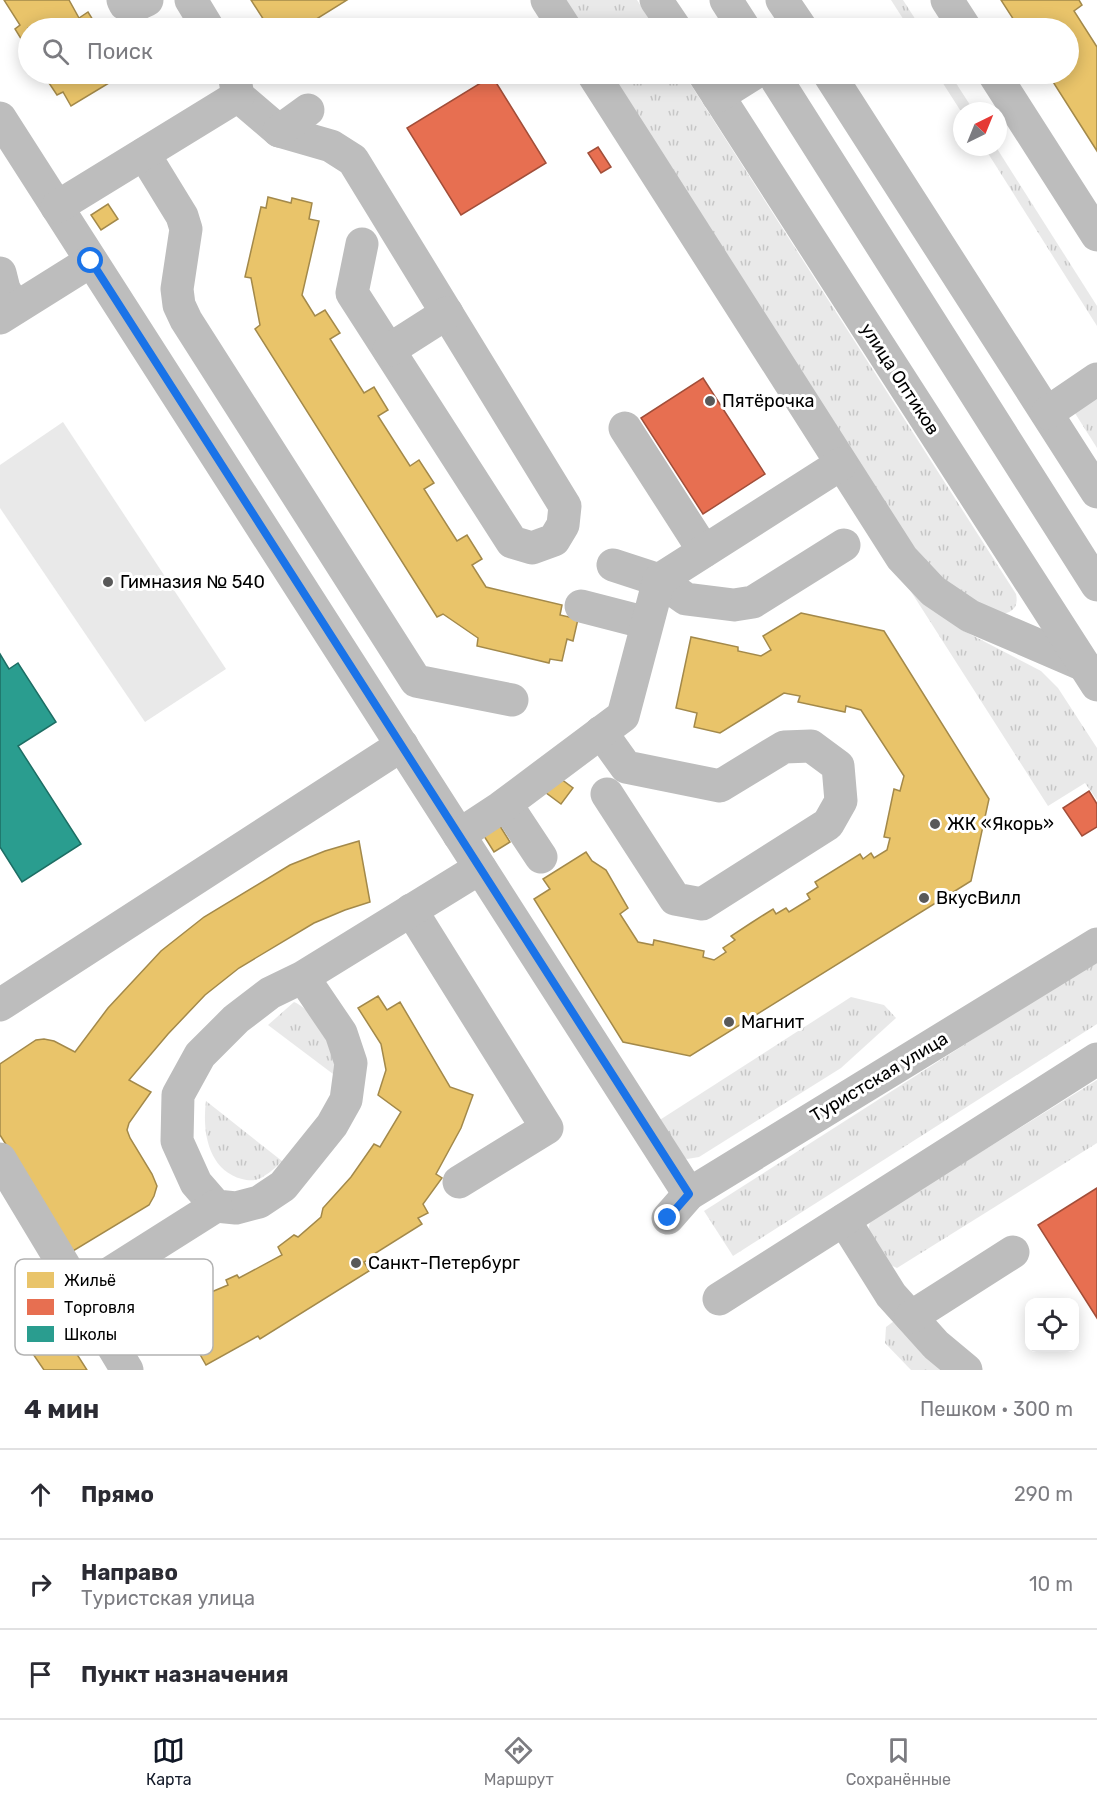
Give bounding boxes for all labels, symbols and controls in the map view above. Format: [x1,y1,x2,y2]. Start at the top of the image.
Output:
search box [18,18,1079,84]
icon: search [39,35,72,68]
text: Поиск [87,38,153,65]
north arrow [953,102,1007,156]
route start [77,247,103,273]
street label: улица Оптиков [856,319,944,439]
place label: Пятёрочка [722,390,815,412]
marker: Пятёрочка [703,394,717,408]
place label: Гимназия № 540 [120,571,265,593]
marker: Гимназия № 540 [101,575,115,589]
place label: ЖК «Якорь» [947,813,1054,835]
marker: ЖК «Якорь» [928,817,942,831]
place label: ВкусВилл [936,887,1021,909]
marker: ВкусВилл [917,891,931,905]
place label: Магнит [741,1011,804,1033]
marker: Магнит [722,1015,736,1029]
street label: Туристская улица [806,1027,952,1127]
route end [654,1204,680,1230]
place label: Санкт-Петербург [368,1252,520,1274]
marker: Санкт-Петербург [349,1256,363,1270]
legend [15,1259,213,1355]
text: Жильё [64,1271,116,1290]
text: Торговля [64,1298,135,1317]
map controls [1025,1298,1079,1352]
button: locate [1025,1298,1079,1352]
text: Школы [64,1325,117,1344]
text: 4 мин [24,1394,99,1425]
text: Пешком · 300 m [920,1397,1073,1421]
icon: ahead [24,1478,57,1511]
text: Прямо [81,1481,154,1508]
text: 290 m [1014,1482,1073,1506]
text: Направо [81,1559,178,1586]
icon: right [24,1568,57,1601]
text: 10 m [1029,1572,1073,1596]
text: Туристская улица [81,1586,255,1610]
icon: arrive [24,1658,57,1691]
text: Пункт назначения [81,1661,289,1688]
tab: Карта [146,1734,192,1789]
tab: Маршрут [484,1734,554,1789]
tab: Сохранённые [846,1734,951,1789]

